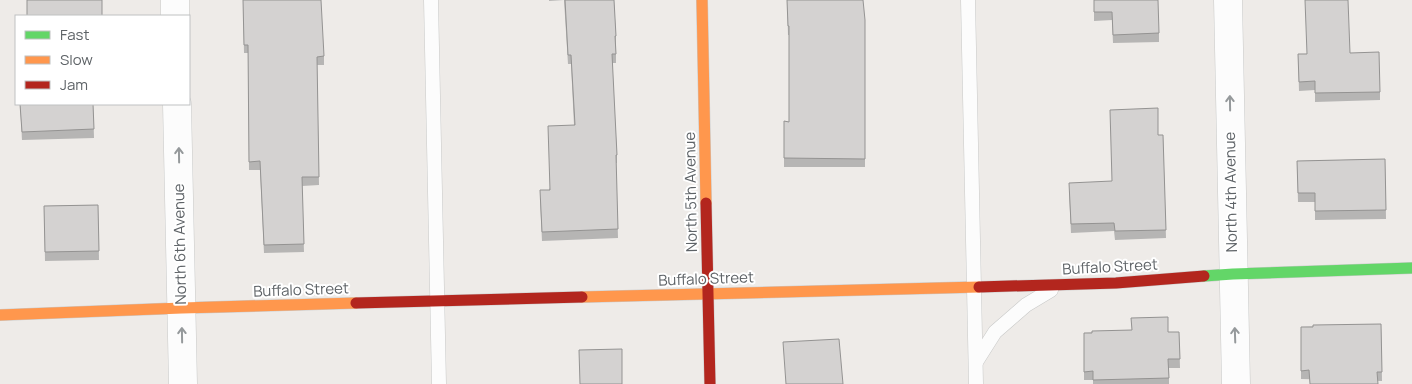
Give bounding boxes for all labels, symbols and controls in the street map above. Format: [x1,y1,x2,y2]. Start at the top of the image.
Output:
legend [15,15,190,105]
text: Fast [60,24,89,45]
text: Slow [60,49,93,70]
text: Jam [60,74,88,95]
one-way arrow [1225,95,1235,112]
street label: North 5th Avenue [679,131,702,252]
street label: North 4th Avenue [1219,131,1242,252]
one-way arrow [174,148,183,164]
street label: North 6th Avenue [168,183,191,305]
street label: Buffalo Street [1062,254,1158,279]
street label: Buffalo Street [658,266,754,291]
street label: Buffalo Street [253,277,349,302]
one-way arrow [177,328,187,344]
one-way arrow [1230,328,1239,344]

